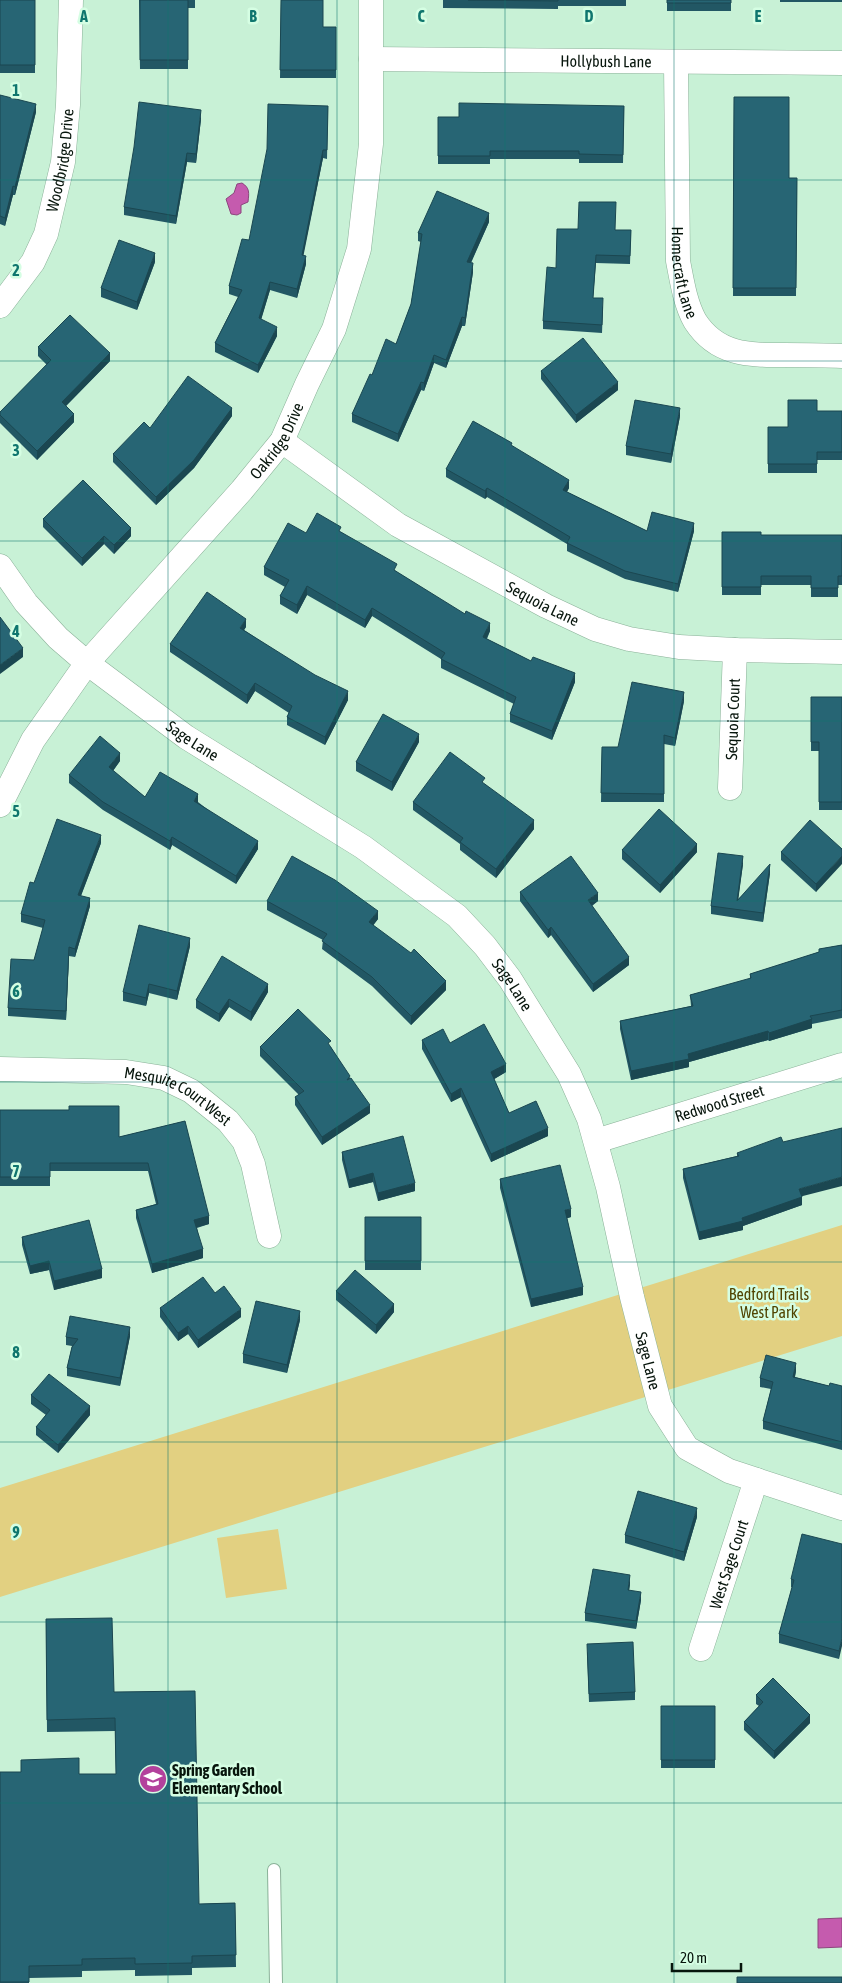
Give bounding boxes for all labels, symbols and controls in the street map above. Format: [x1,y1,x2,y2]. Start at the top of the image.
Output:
text: A [79,7,88,25]
text: B [249,7,257,25]
text: C [417,7,425,25]
text: D [585,7,594,25]
text: E [755,7,762,25]
street label: Hollybush Lane [560,52,652,71]
text: 1 [12,81,20,99]
street label: Woodbridge Drive [42,108,77,214]
street label: Homecraft Lane [669,226,701,321]
text: 2 [12,261,20,279]
street label: Oakridge Drive [246,400,307,482]
text: 3 [12,441,20,459]
street label: Sequoia Lane [504,577,582,629]
text: 4 [11,622,20,640]
street label: Sequoia Court [722,677,743,760]
street label: Sage Lane [163,717,222,764]
text: 5 [12,802,20,820]
street label: Sage Lane [489,955,536,1014]
text: 6 [12,982,20,1000]
street label: Mesquite Court West [123,1063,235,1129]
street label: Redwood Street [673,1081,766,1125]
text: 7 [12,1162,20,1180]
park label: Bedford Trails West Park [729,1285,809,1321]
street label: Sage Lane [632,1330,664,1391]
text: 8 [12,1343,20,1361]
street label: West Sage Court [706,1517,752,1611]
text: 9 [12,1523,20,1541]
place label: Spring Garden Elementary School [172,1761,283,1797]
school or university icon: Spring Garden Elementary School [138,1764,168,1794]
scale bar [672,1940,741,1972]
text: 20 m [680,1949,707,1966]

